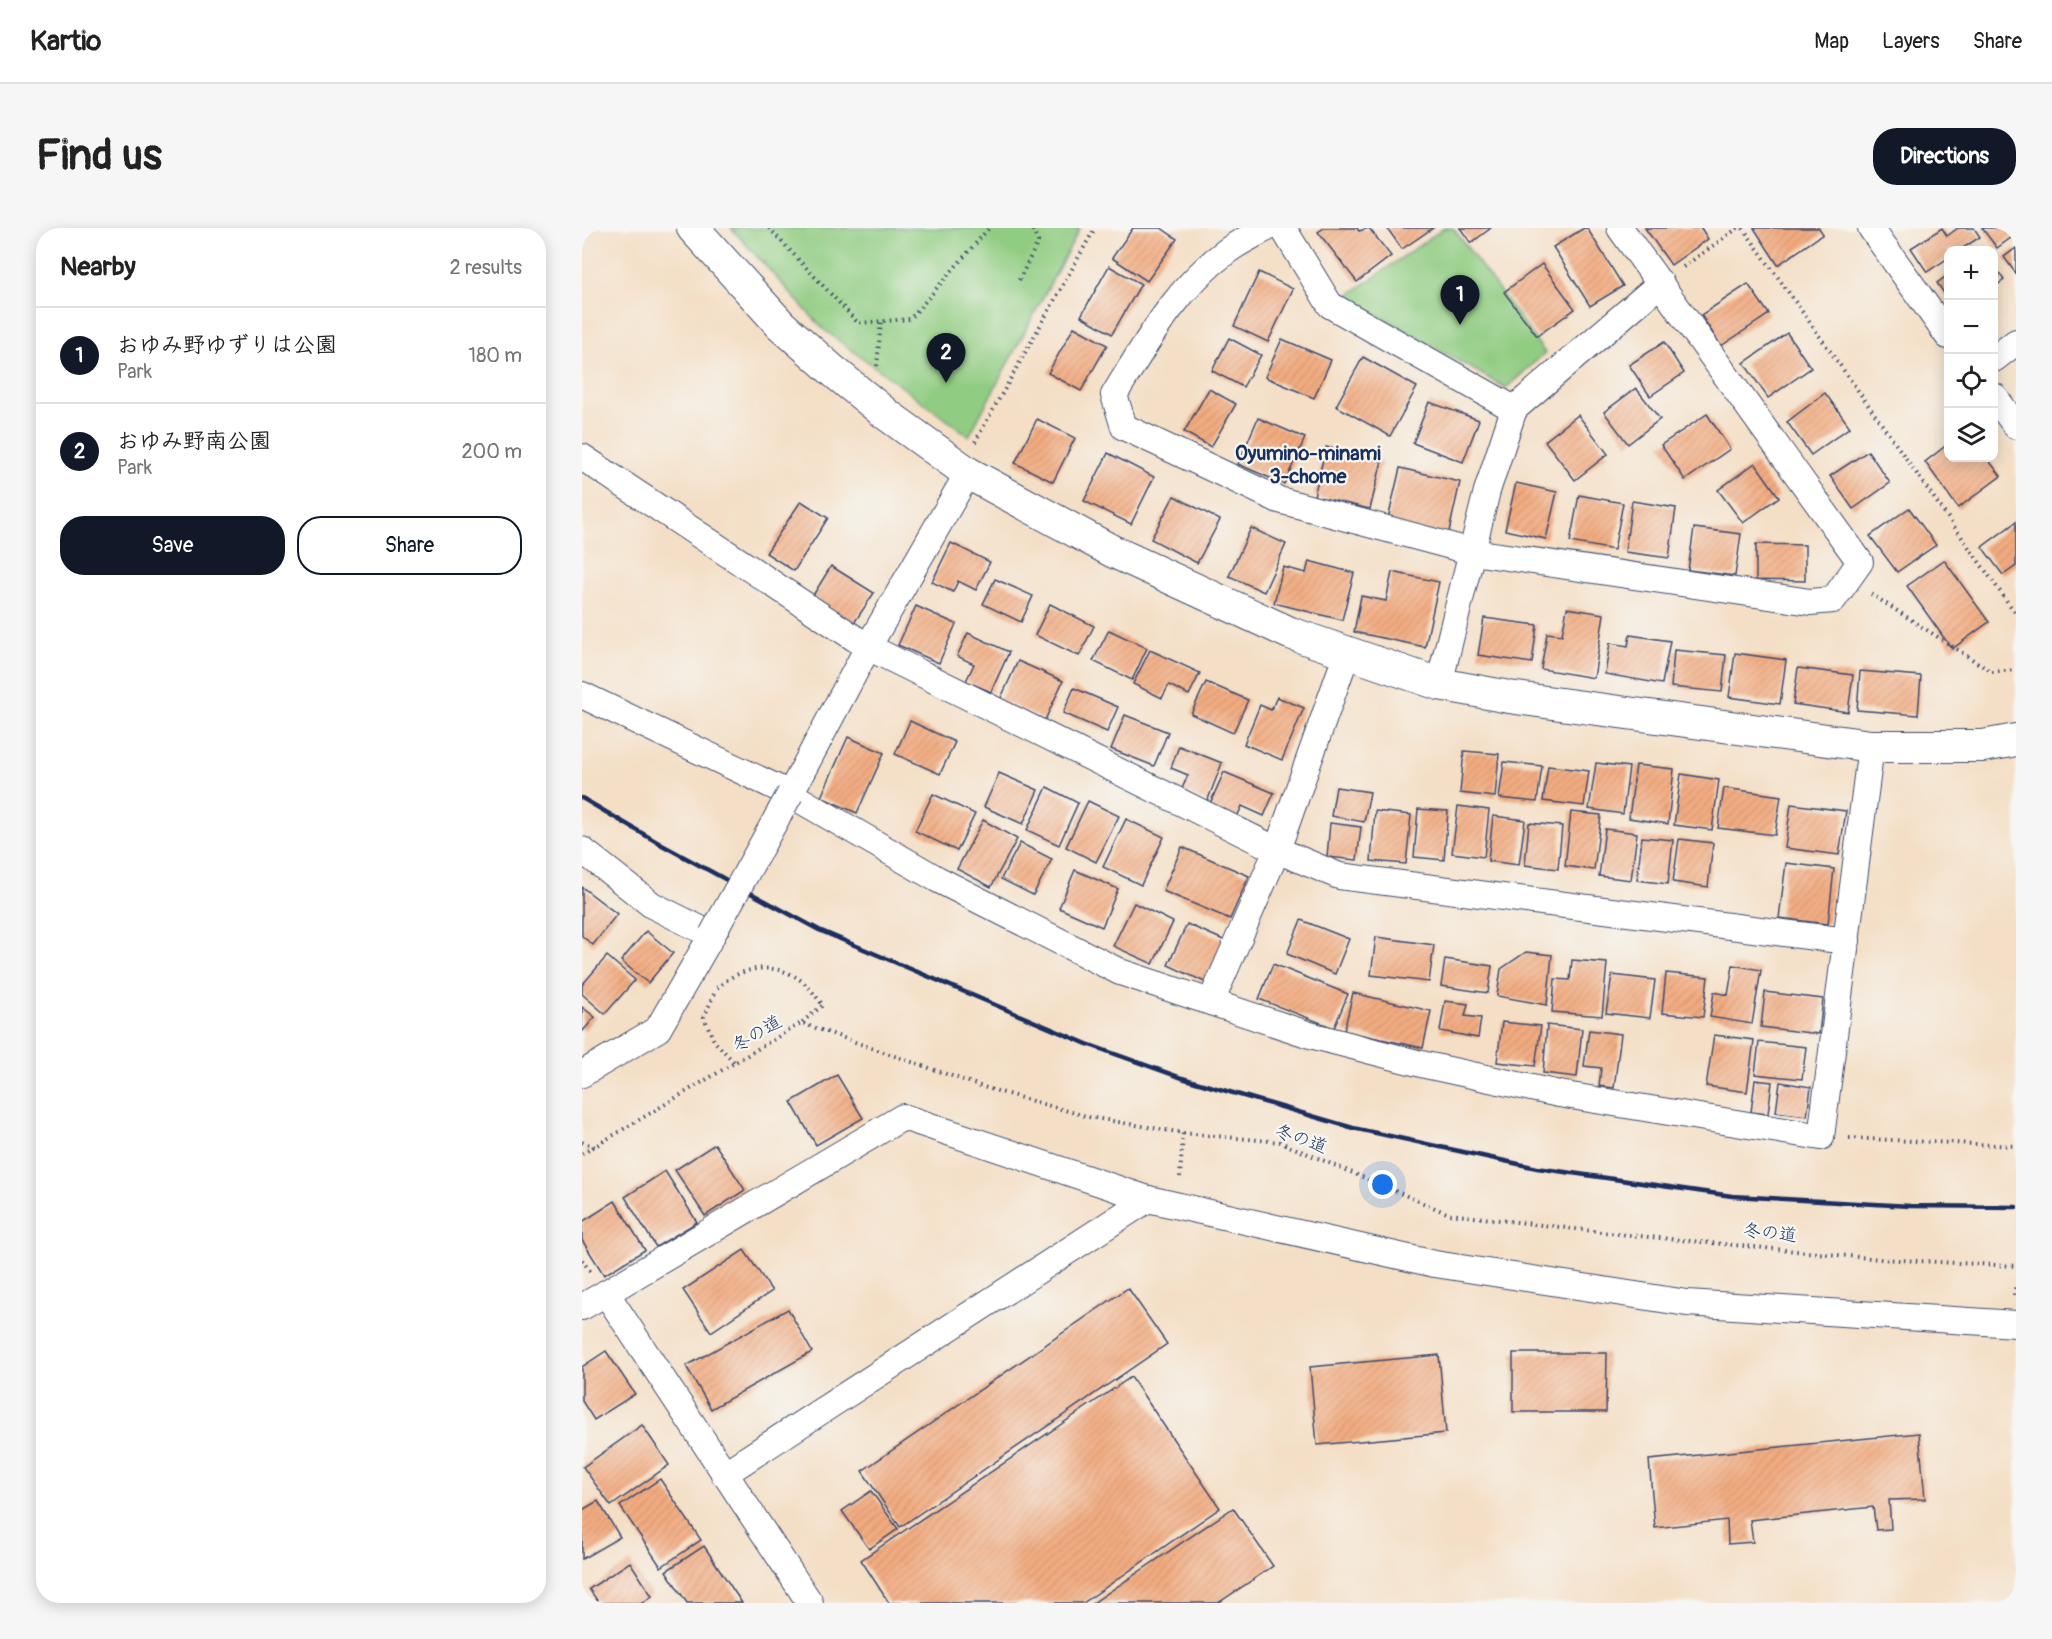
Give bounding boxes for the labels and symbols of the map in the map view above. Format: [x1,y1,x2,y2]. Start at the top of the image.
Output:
pin: 1 [1440,276,1480,325]
pin: 2 [926,334,966,383]
district label: Oyumino-minami 3-chome [1235,441,1381,489]
street label: 冬の道 [728,1010,786,1058]
street label: 冬の道 [1272,1119,1330,1159]
your location [1368,1170,1397,1199]
street label: 冬の道 [1742,1219,1798,1247]

